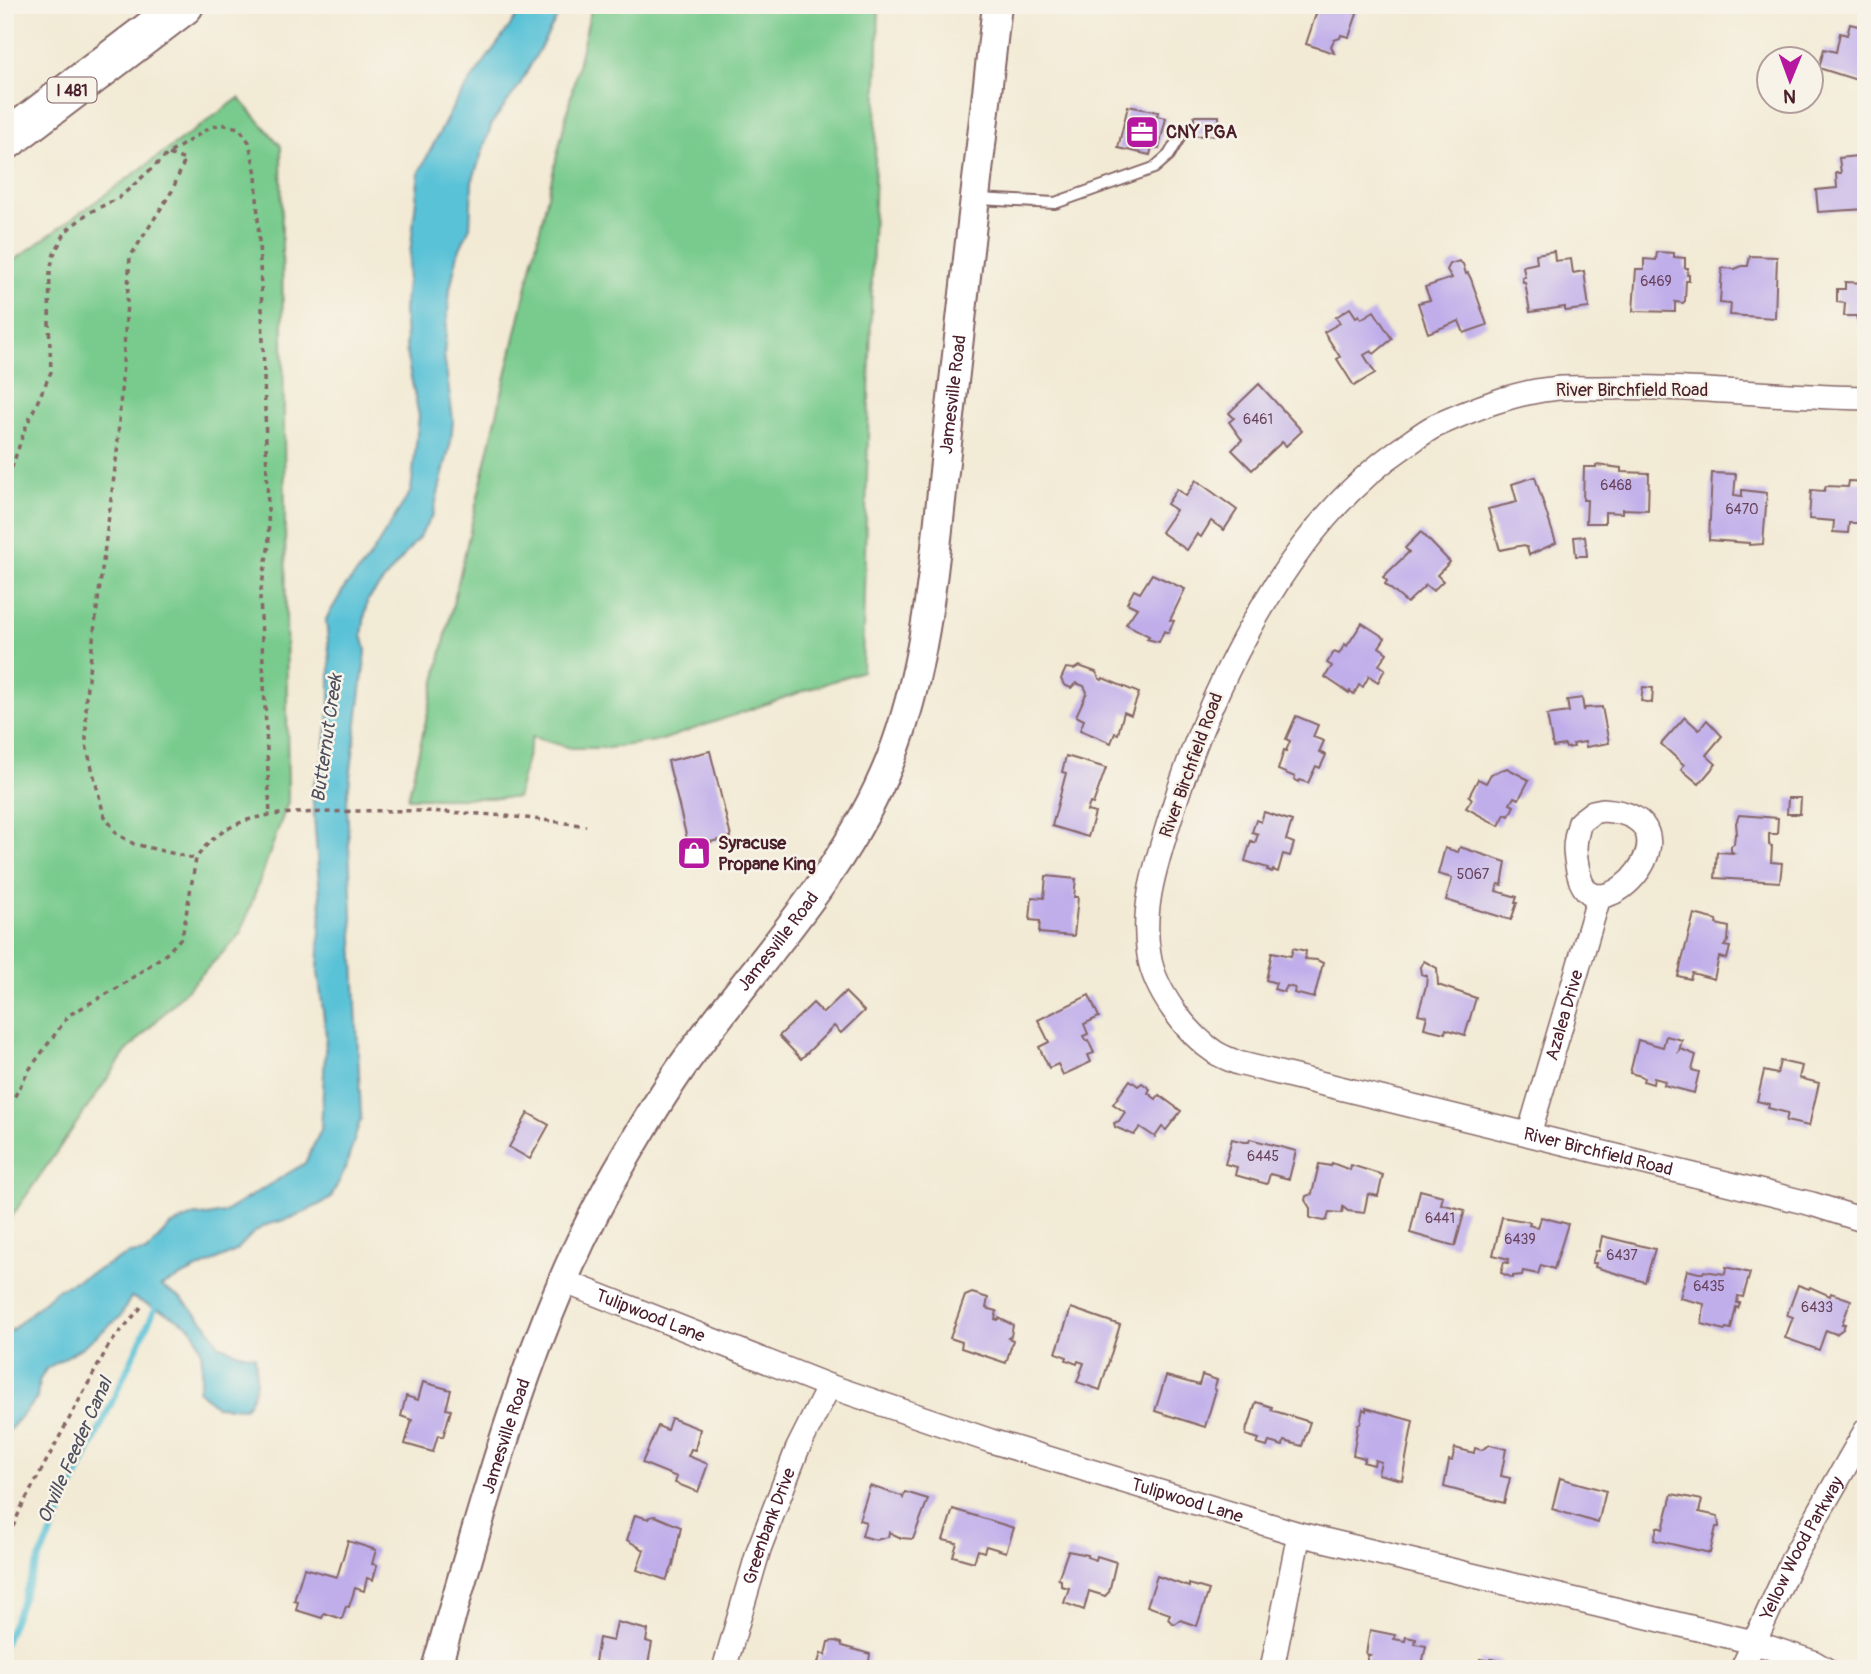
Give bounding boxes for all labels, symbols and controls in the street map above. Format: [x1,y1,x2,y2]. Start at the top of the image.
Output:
north arrow [1756,46,1826,116]
road number: I 481 [48,78,96,102]
text: N [1783,84,1796,108]
office icon: CNY PGA [1123,113,1161,151]
place label: CNY PGA [1166,121,1238,144]
house number: 6469 [1640,273,1672,290]
street label: Jamesville Road [935,334,972,455]
street label: River Birchfield Road [1556,379,1708,402]
house number: 6461 [1243,411,1273,428]
house number: 6468 [1600,477,1632,494]
house number: 6470 [1725,501,1759,518]
water label: Butternut Creek [306,671,348,804]
street label: River Birchfield Road [1155,690,1228,841]
place label: Syracuse Propane King [718,832,816,876]
shop icon: Syracuse Propane King [675,834,713,872]
house number: 5067 [1457,866,1490,883]
street label: Jamesville Road [732,887,824,996]
street label: Azalea Drive [1540,967,1589,1063]
street label: River Birchfield Road [1521,1123,1675,1181]
house number: 6445 [1247,1148,1279,1165]
house number: 6441 [1425,1210,1455,1227]
house number: 6439 [1504,1231,1536,1248]
house number: 6437 [1606,1247,1638,1264]
house number: 6435 [1693,1278,1725,1295]
street label: Tulipwood Lane [592,1284,708,1348]
house number: 6433 [1801,1299,1833,1316]
water label: Orville Feeder Canal [32,1372,119,1527]
street label: Jamesville Road [477,1376,536,1497]
street label: Greenbank Drive [738,1464,801,1587]
street label: Yellow Wood Parkway [1755,1472,1849,1624]
street label: Tulipwood Lane [1128,1473,1246,1529]

